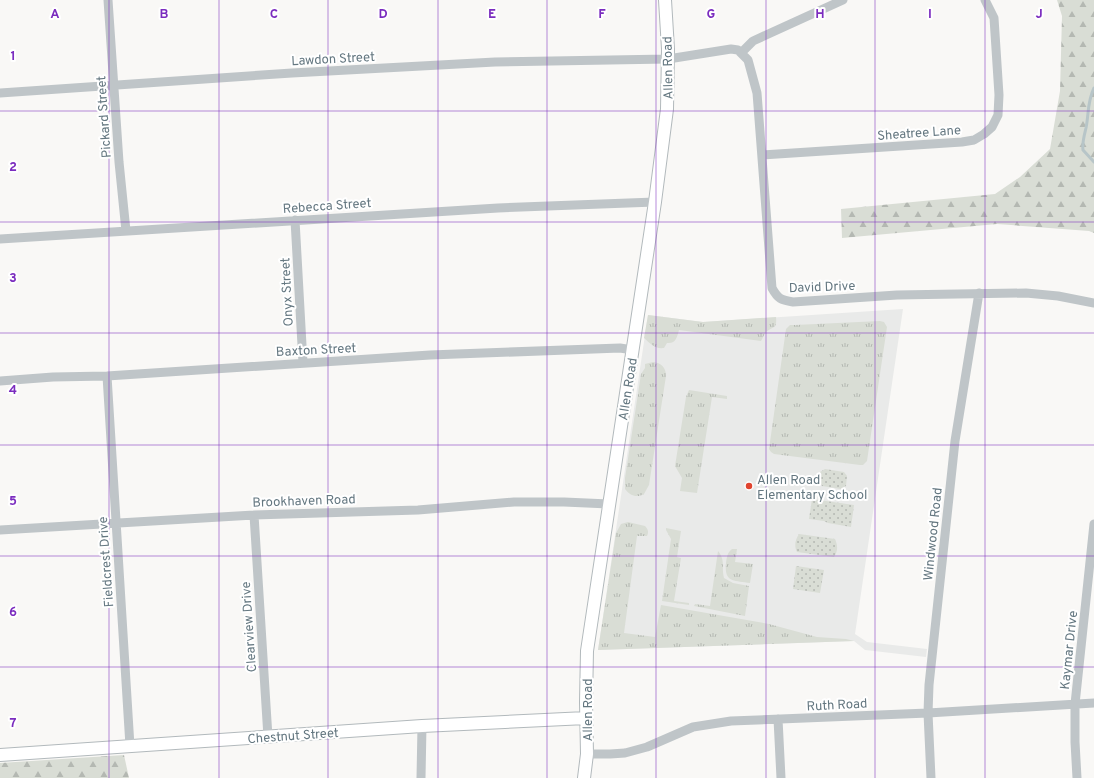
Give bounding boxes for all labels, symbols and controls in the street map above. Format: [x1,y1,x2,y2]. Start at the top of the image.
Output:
text: A [50,7,60,23]
text: B [160,7,169,23]
text: C [270,7,278,23]
text: D [378,7,388,23]
text: E [488,7,496,23]
text: F [598,7,606,23]
text: G [707,7,716,23]
text: H [815,7,825,23]
text: I [928,7,932,23]
text: J [1035,7,1043,23]
street label: Allen Road [660,36,678,100]
text: 1 [10,49,16,65]
street label: Lawdon Street [291,50,375,70]
street label: Pickard Street [94,75,116,159]
street label: Sheatree Lane [877,123,962,145]
text: 2 [9,160,17,176]
street label: Rebecca Street [282,196,372,218]
street label: Onyx Street [278,257,298,327]
text: 3 [9,271,17,287]
street label: David Drive [789,279,856,297]
street label: Baxton Street [276,341,357,361]
street label: Allen Road [616,357,642,422]
text: 4 [9,383,17,399]
place label: Allen Road Elementary School [757,473,867,504]
marker: Allen Road Elementary School [744,481,754,491]
street label: Windwood Road [921,487,947,582]
street label: Brookhaven Road [252,492,356,512]
text: 5 [9,494,17,510]
street label: Fieldcrest Drive [96,516,118,608]
street label: Clearview Drive [239,581,261,673]
text: 6 [9,605,17,621]
street label: Kaymar Drive [1058,610,1082,690]
street label: Allen Road [581,678,597,742]
street label: Ruth Road [806,696,868,716]
text: 7 [10,716,17,732]
street label: Chestnut Street [247,726,339,748]

